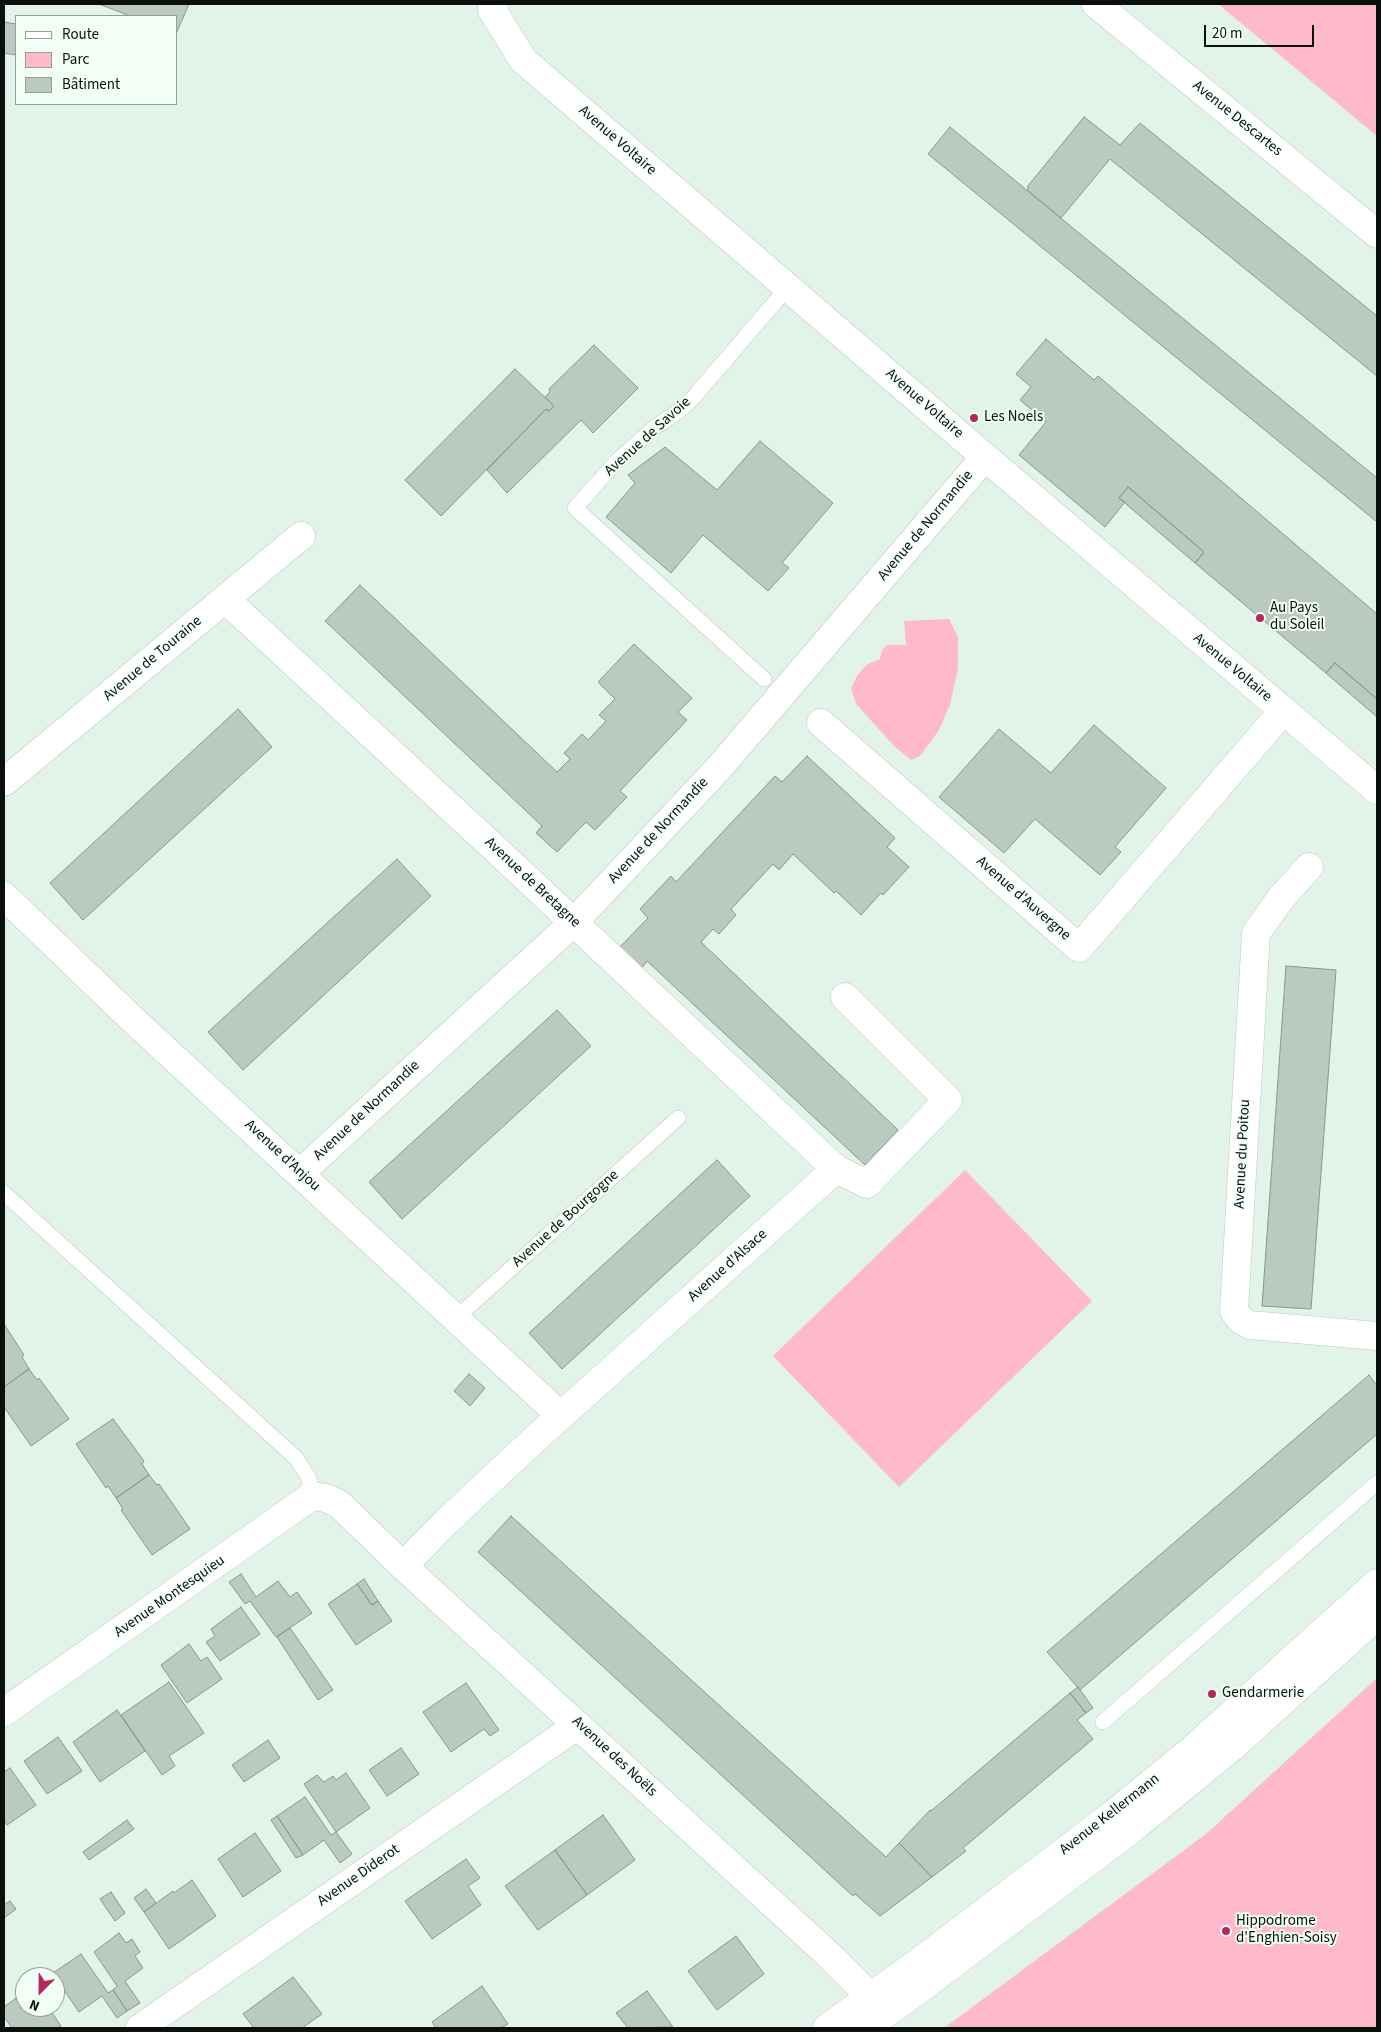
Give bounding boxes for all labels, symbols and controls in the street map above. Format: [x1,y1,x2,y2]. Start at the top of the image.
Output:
legend [15,15,178,105]
scale bar [1206,15,1316,47]
text: 20 m [1212,23,1242,44]
text: Route [62,24,99,45]
text: Parc [62,49,89,70]
text: Bâtiment [62,74,120,95]
street label: Avenue Descartes [1189,77,1285,161]
street label: Avenue Voltaire [574,102,660,180]
street label: Avenue Voltaire [881,365,967,443]
street label: Avenue de Savoie [601,394,695,480]
place label: Les Noels [984,409,1043,427]
marker: Les Noels [968,412,980,424]
street label: Avenue de Normandie [875,467,977,585]
place label: Au Pays du Soleil [1270,600,1324,635]
marker: Au Pays du Soleil [1254,612,1266,624]
street label: Avenue de Touraine [100,613,206,705]
street label: Avenue Voltaire [1189,630,1275,706]
street label: Avenue de Normandie [605,774,713,888]
street label: Avenue de Bretagne [480,834,584,932]
street label: Avenue d'Auvergne [972,853,1074,945]
street label: Avenue de Normandie [310,1057,424,1165]
street label: Avenue du Poitou [1231,1099,1255,1209]
street label: Avenue d'Anjou [240,1116,324,1196]
street label: Avenue de Bourgogne [509,1167,623,1271]
street label: Avenue d'Alsace [685,1226,771,1306]
street label: Avenue Montesquieu [111,1552,229,1642]
place label: Gendarmerie [1222,1685,1304,1703]
marker: Gendarmerie [1206,1688,1218,1700]
street label: Avenue des Noëls [568,1713,660,1801]
street label: Avenue Kellermann [1056,1770,1164,1860]
street label: Avenue Diderot [315,1841,403,1911]
place label: Hippodrome d'Enghien-Soisy [1236,1913,1337,1948]
marker: Hippodrome d'Enghien-Soisy [1220,1925,1232,1937]
north arrow [15,1967,65,2017]
text: N [26,1994,43,2016]

